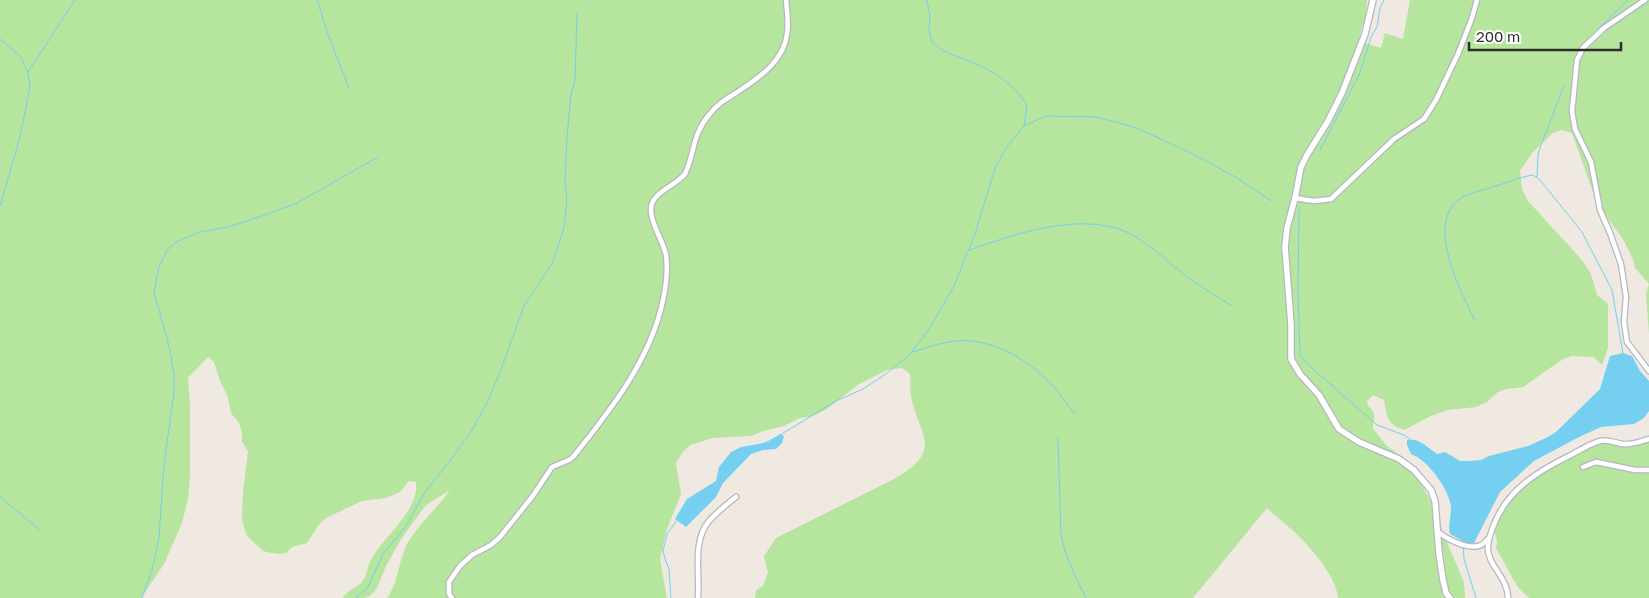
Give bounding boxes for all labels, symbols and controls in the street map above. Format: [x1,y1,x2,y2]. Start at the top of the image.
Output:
scale bar [1469,20,1622,52]
text: 200 m [1476,27,1520,45]

